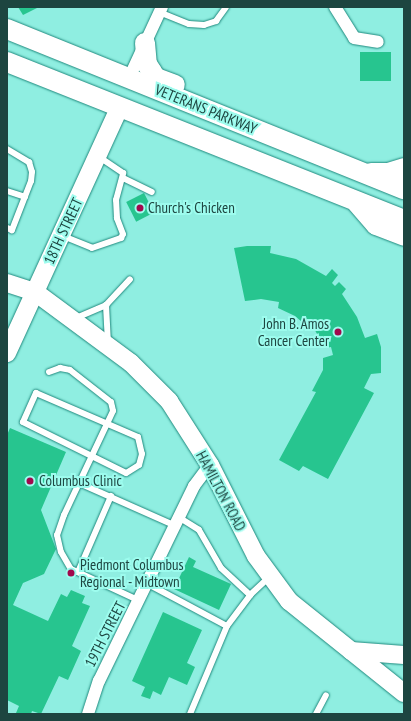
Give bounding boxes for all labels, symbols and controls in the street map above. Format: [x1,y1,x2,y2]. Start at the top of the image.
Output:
street label: VETERANS PARKWAY [152,80,260,138]
street label: 18TH STREET [40,195,86,267]
place label: Church's Chicken [148,199,235,217]
marker: Church's Chicken [135,203,145,213]
place label: John B. Amos Cancer Center [258,314,329,349]
marker: John B. Amos Cancer Center [332,326,344,338]
street label: HAMILTON ROAD [192,448,250,534]
place label: Columbus Clinic [39,472,122,490]
marker: Columbus Clinic [24,475,36,487]
place label: Piedmont Columbus Regional - Midtown [80,555,184,590]
marker: Piedmont Columbus Regional - Midtown [65,567,77,579]
street label: 19TH STREET [81,598,129,670]

